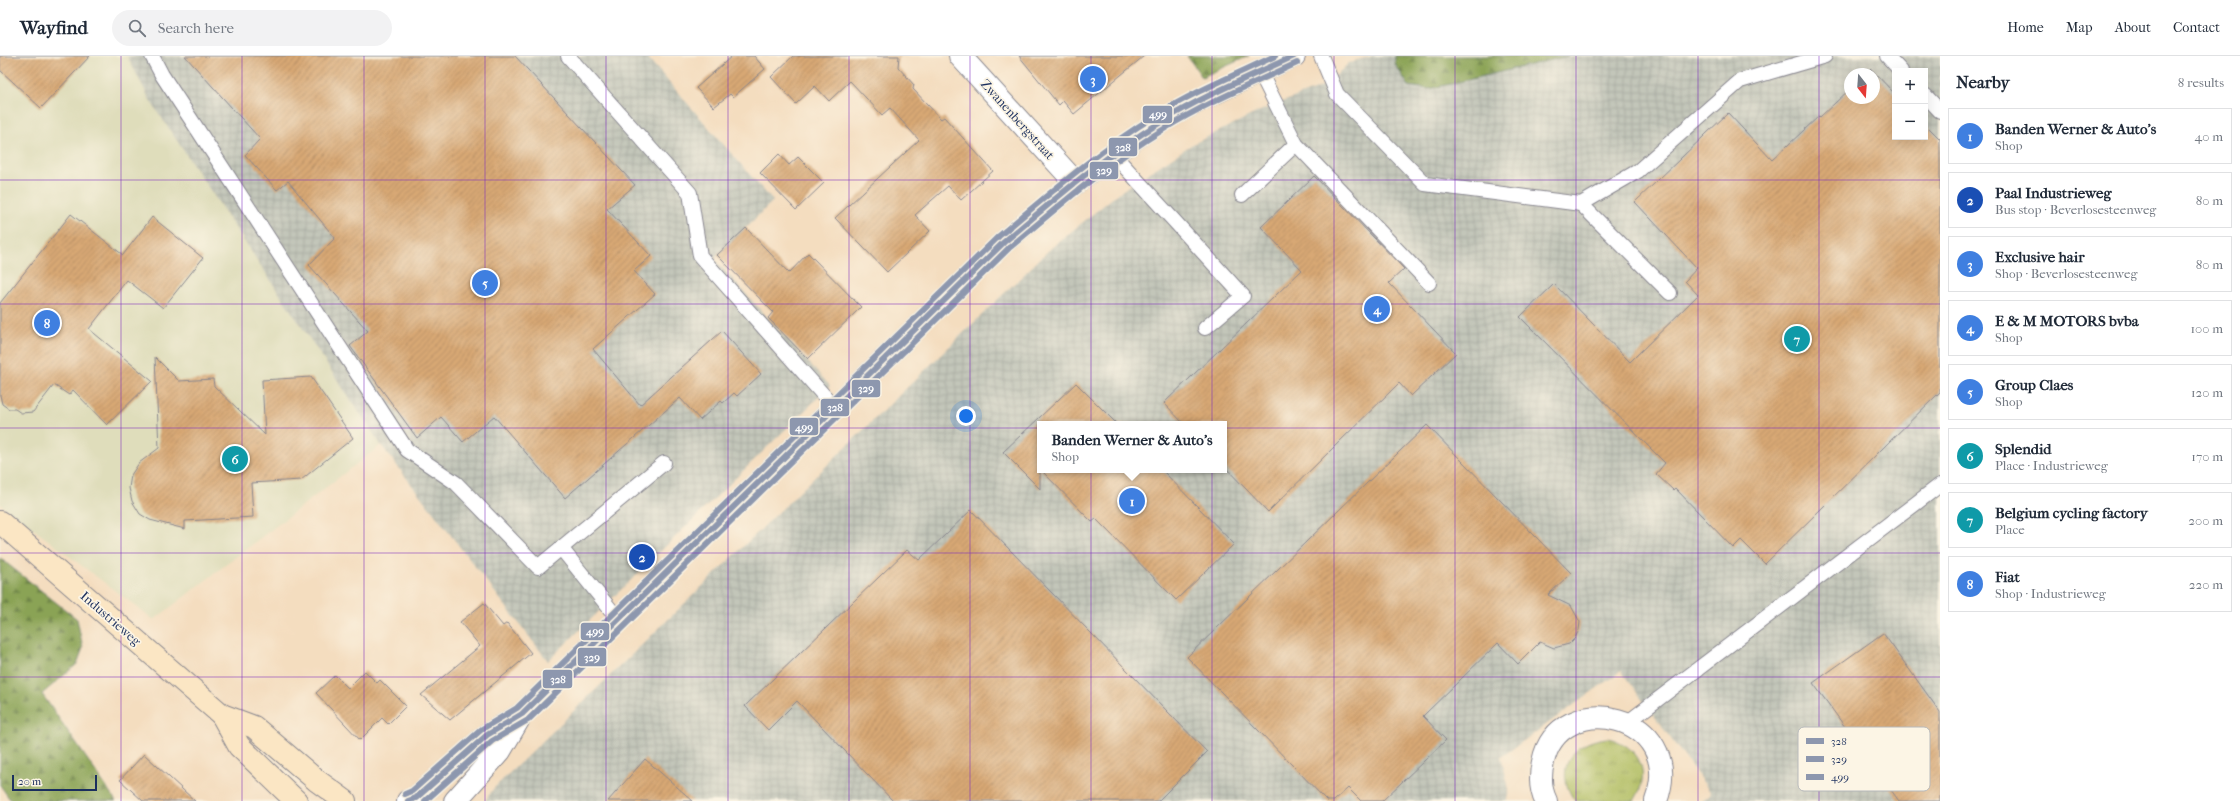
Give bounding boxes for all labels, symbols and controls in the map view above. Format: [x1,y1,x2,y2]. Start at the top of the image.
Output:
search box [112,10,392,46]
text: Wayfind [20,17,88,39]
icon: search [126,17,148,39]
text: Search here [158,19,234,37]
text: Home [2007,19,2044,36]
text: Map [2066,19,2093,36]
text: About [2115,19,2151,36]
text: Contact [2173,19,2220,36]
pin: 3 [1080,64,1106,94]
north arrow [1844,68,1880,104]
map controls [1892,68,1928,140]
button: + [1892,68,1928,104]
text: Nearby [1956,72,2010,92]
text: 8 results [2178,75,2224,90]
street label: Zwanenbergstraat [978,76,1058,163]
button: − [1892,104,1928,140]
line badge: 499 [1142,105,1173,124]
text: 499 [1148,108,1167,121]
text: Banden Werner & Auto's [1995,120,2156,138]
text: 1 [1968,129,1972,144]
text: 40 m [2195,129,2223,144]
line badge: 328 [1108,137,1138,157]
text: Shop [1995,138,2023,153]
text: 328 [1115,141,1131,154]
line badge: 329 [1089,161,1119,180]
text: 329 [1096,164,1112,177]
text: Paal Industrieweg [1995,184,2111,202]
text: 2 [1967,193,1973,208]
text: 80 m [2196,193,2223,208]
text: Bus stop · Beverlosesteenweg [1995,202,2156,217]
text: Exclusive hair [1995,248,2085,266]
text: 3 [1967,257,1973,272]
text: 80 m [2196,257,2223,272]
text: Shop · Beverlosesteenweg [1995,266,2137,281]
pin: 5 [472,268,498,298]
pin: 4 [1364,294,1390,324]
pin: 8 [34,308,60,338]
text: E & M MOTORS bvba [1995,312,2139,330]
text: 4 [1966,321,1974,336]
text: 100 m [2190,321,2223,336]
pin: 7 [1784,324,1810,354]
text: Shop [1995,330,2023,345]
text: Group Claes [1995,376,2073,394]
line badge: 329 [851,379,881,398]
text: 329 [858,382,874,395]
text: 5 [1967,385,1973,400]
text: 120 m [2191,385,2223,400]
text: Shop [1995,394,2023,409]
line badge: 328 [820,398,850,417]
text: 328 [827,401,843,414]
your location [956,406,976,426]
line badge: 499 [789,417,819,436]
text: 499 [794,421,813,434]
popup [1037,421,1227,473]
text: Banden Werner & Auto's [1051,431,1213,449]
text: Splendid [1995,440,2052,458]
pin: 6 [222,444,248,474]
text: Shop [1051,449,1079,464]
text: 6 [1966,449,1974,464]
text: 170 m [2191,449,2223,464]
text: Place · Industrieweg [1995,458,2108,473]
pin: 1 [1119,486,1145,516]
text: Belgium cycling factory [1995,504,2148,522]
text: 7 [1967,513,1973,528]
text: 200 m [2188,513,2223,528]
text: Place [1995,522,2025,537]
pin: 2 [629,542,655,572]
text: Fiat [1995,568,2020,586]
text: 8 [1967,577,1973,592]
text: 220 m [2189,577,2223,592]
text: Shop · Industrieweg [1995,586,2106,601]
street label: Industrieweg [78,588,145,649]
line badge: 499 [580,622,610,641]
text: 499 [585,625,604,638]
line badge: 329 [577,647,607,667]
text: 329 [584,651,600,664]
line badge: 328 [542,669,573,689]
text: 328 [550,673,566,686]
legend [1798,727,1930,791]
text: 328 [1831,735,1847,748]
text: 329 [1831,753,1847,766]
text: 499 [1831,771,1849,784]
scale bar [12,773,97,792]
text: 20 m [18,775,41,788]

